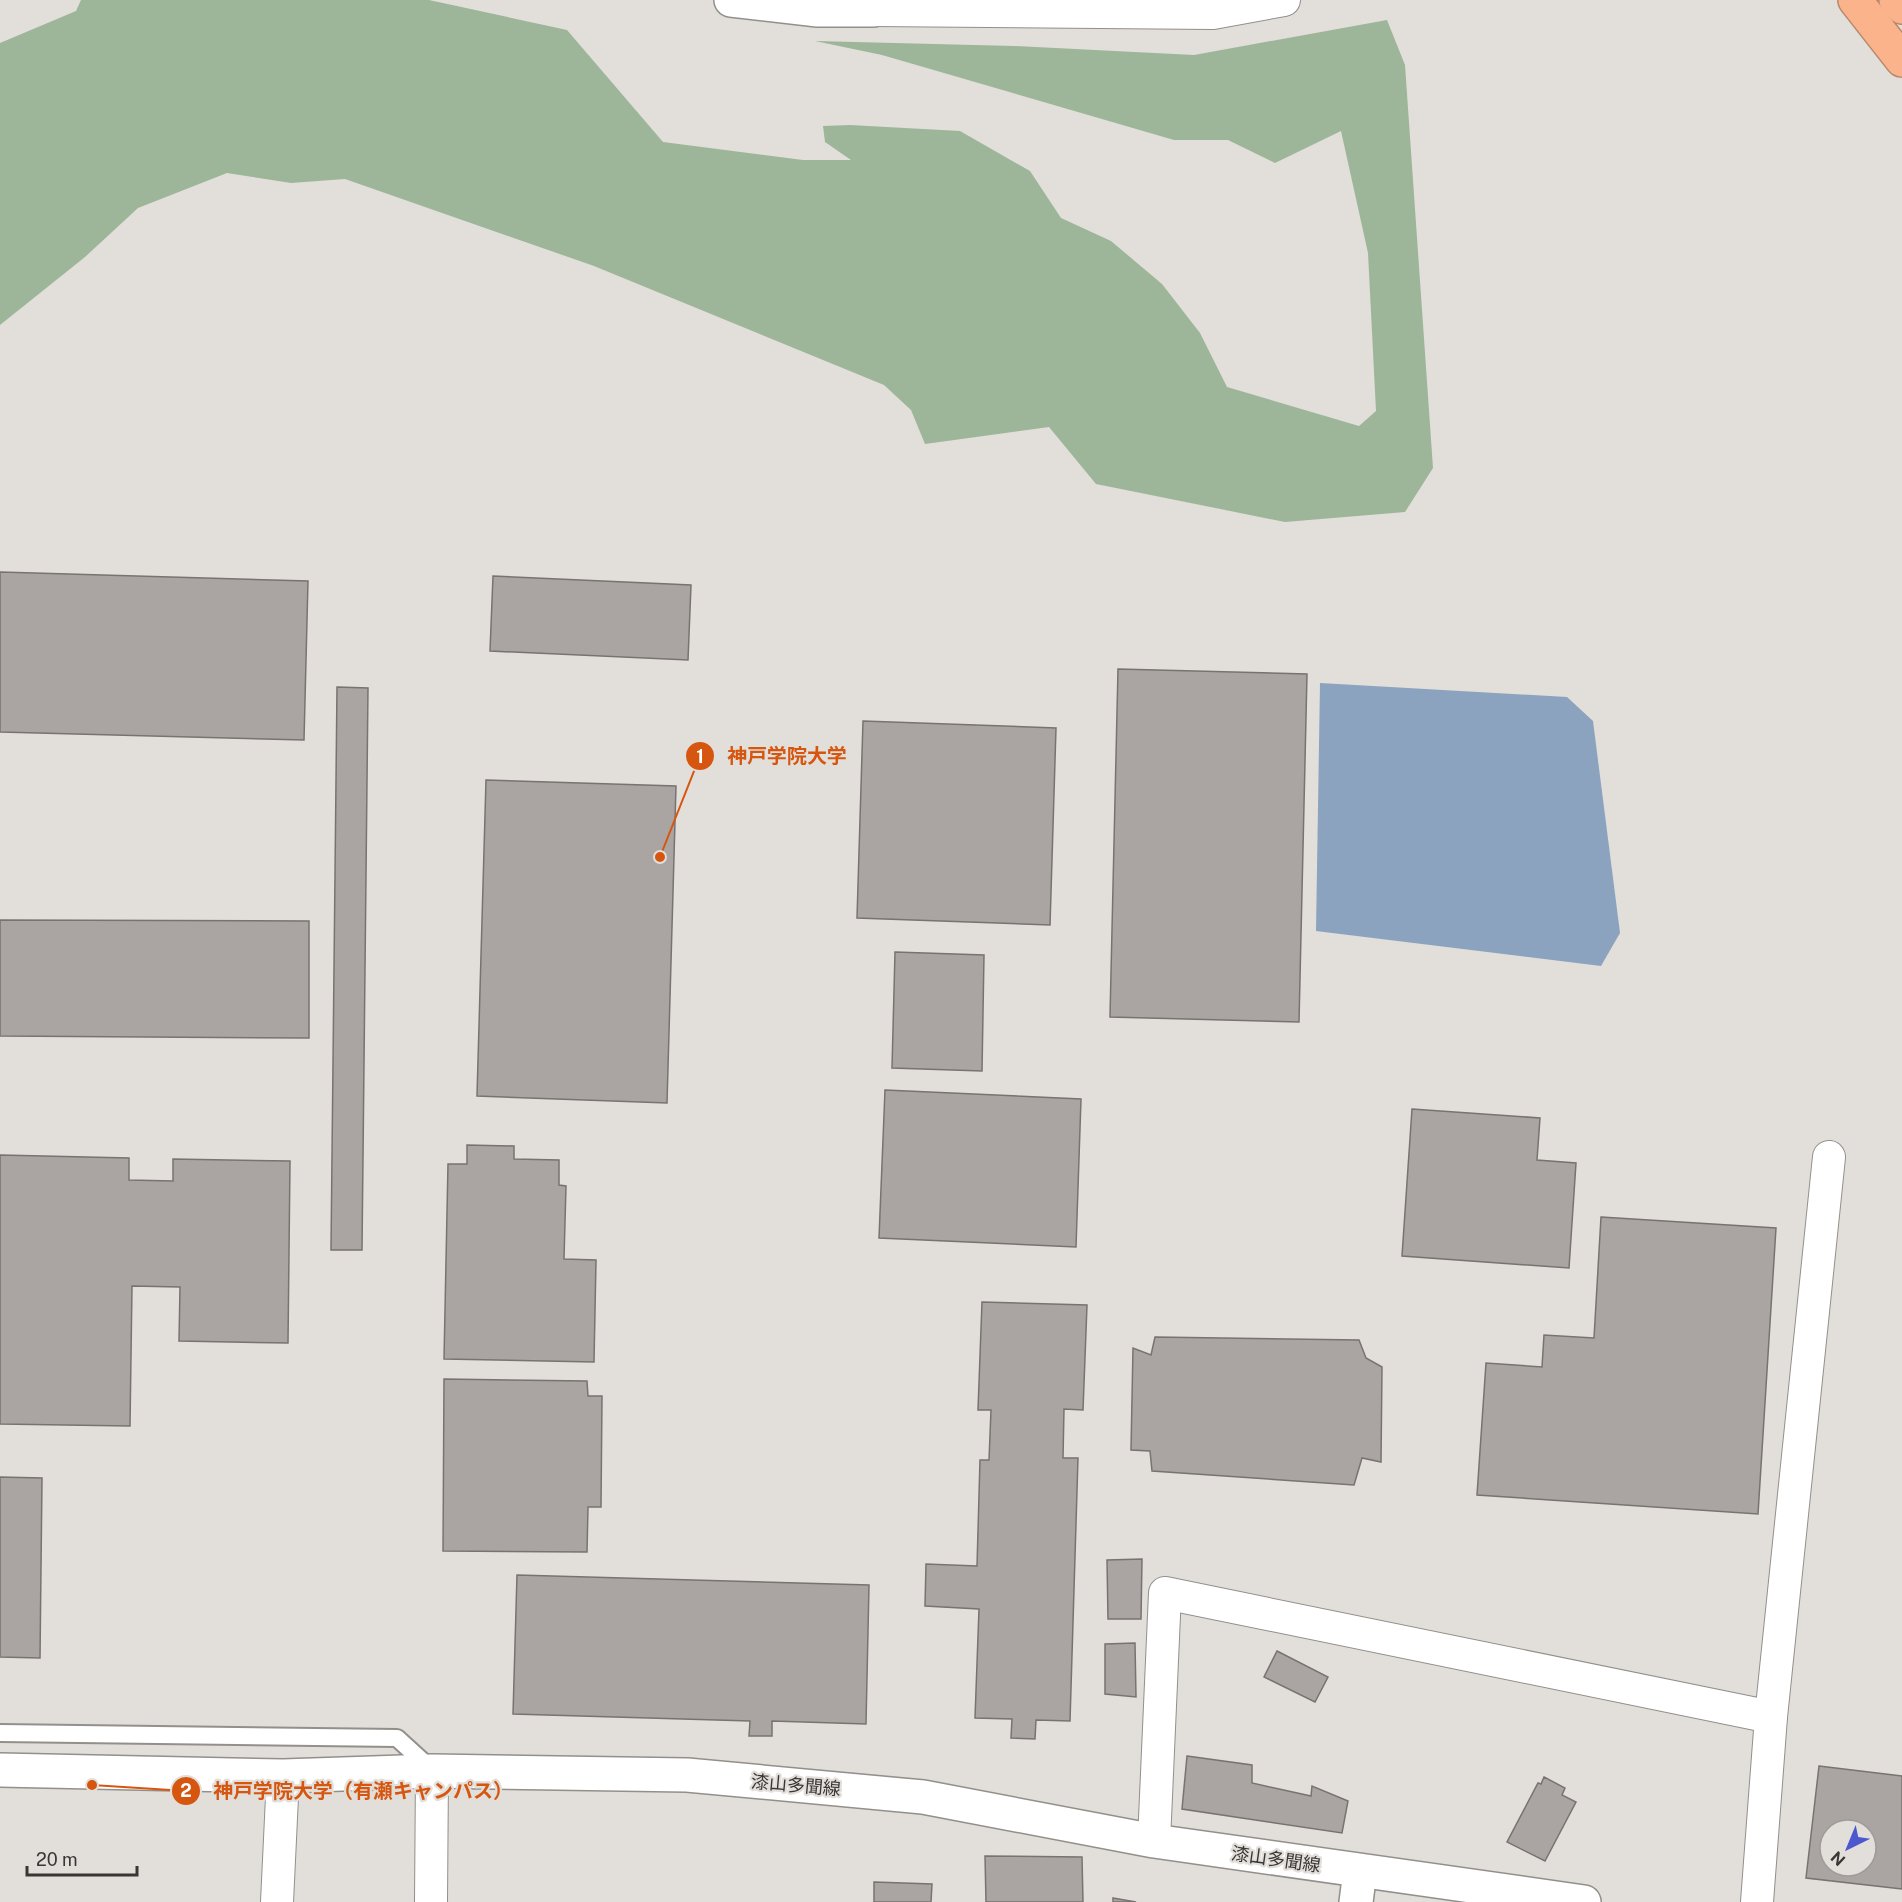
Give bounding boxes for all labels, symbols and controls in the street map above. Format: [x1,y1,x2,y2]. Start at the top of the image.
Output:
callout: 神戸学院大学 [685,737,859,775]
text: 神戸学院大学 [727,744,847,768]
text: 1 [696,746,704,767]
street label: 漆山多聞線 [750,1771,842,1799]
callout: 神戸学院大学（有瀬キャンパス） [171,1772,525,1810]
text: 神戸学院大学（有瀬キャンパス） [213,1779,513,1803]
text: 2 [180,1780,192,1801]
north arrow [1818,1818,1878,1878]
scale bar [27,1839,136,1877]
street label: 漆山多聞線 [1230,1842,1322,1876]
text: N [1827,1847,1849,1870]
text: 20 m [36,1849,78,1870]

